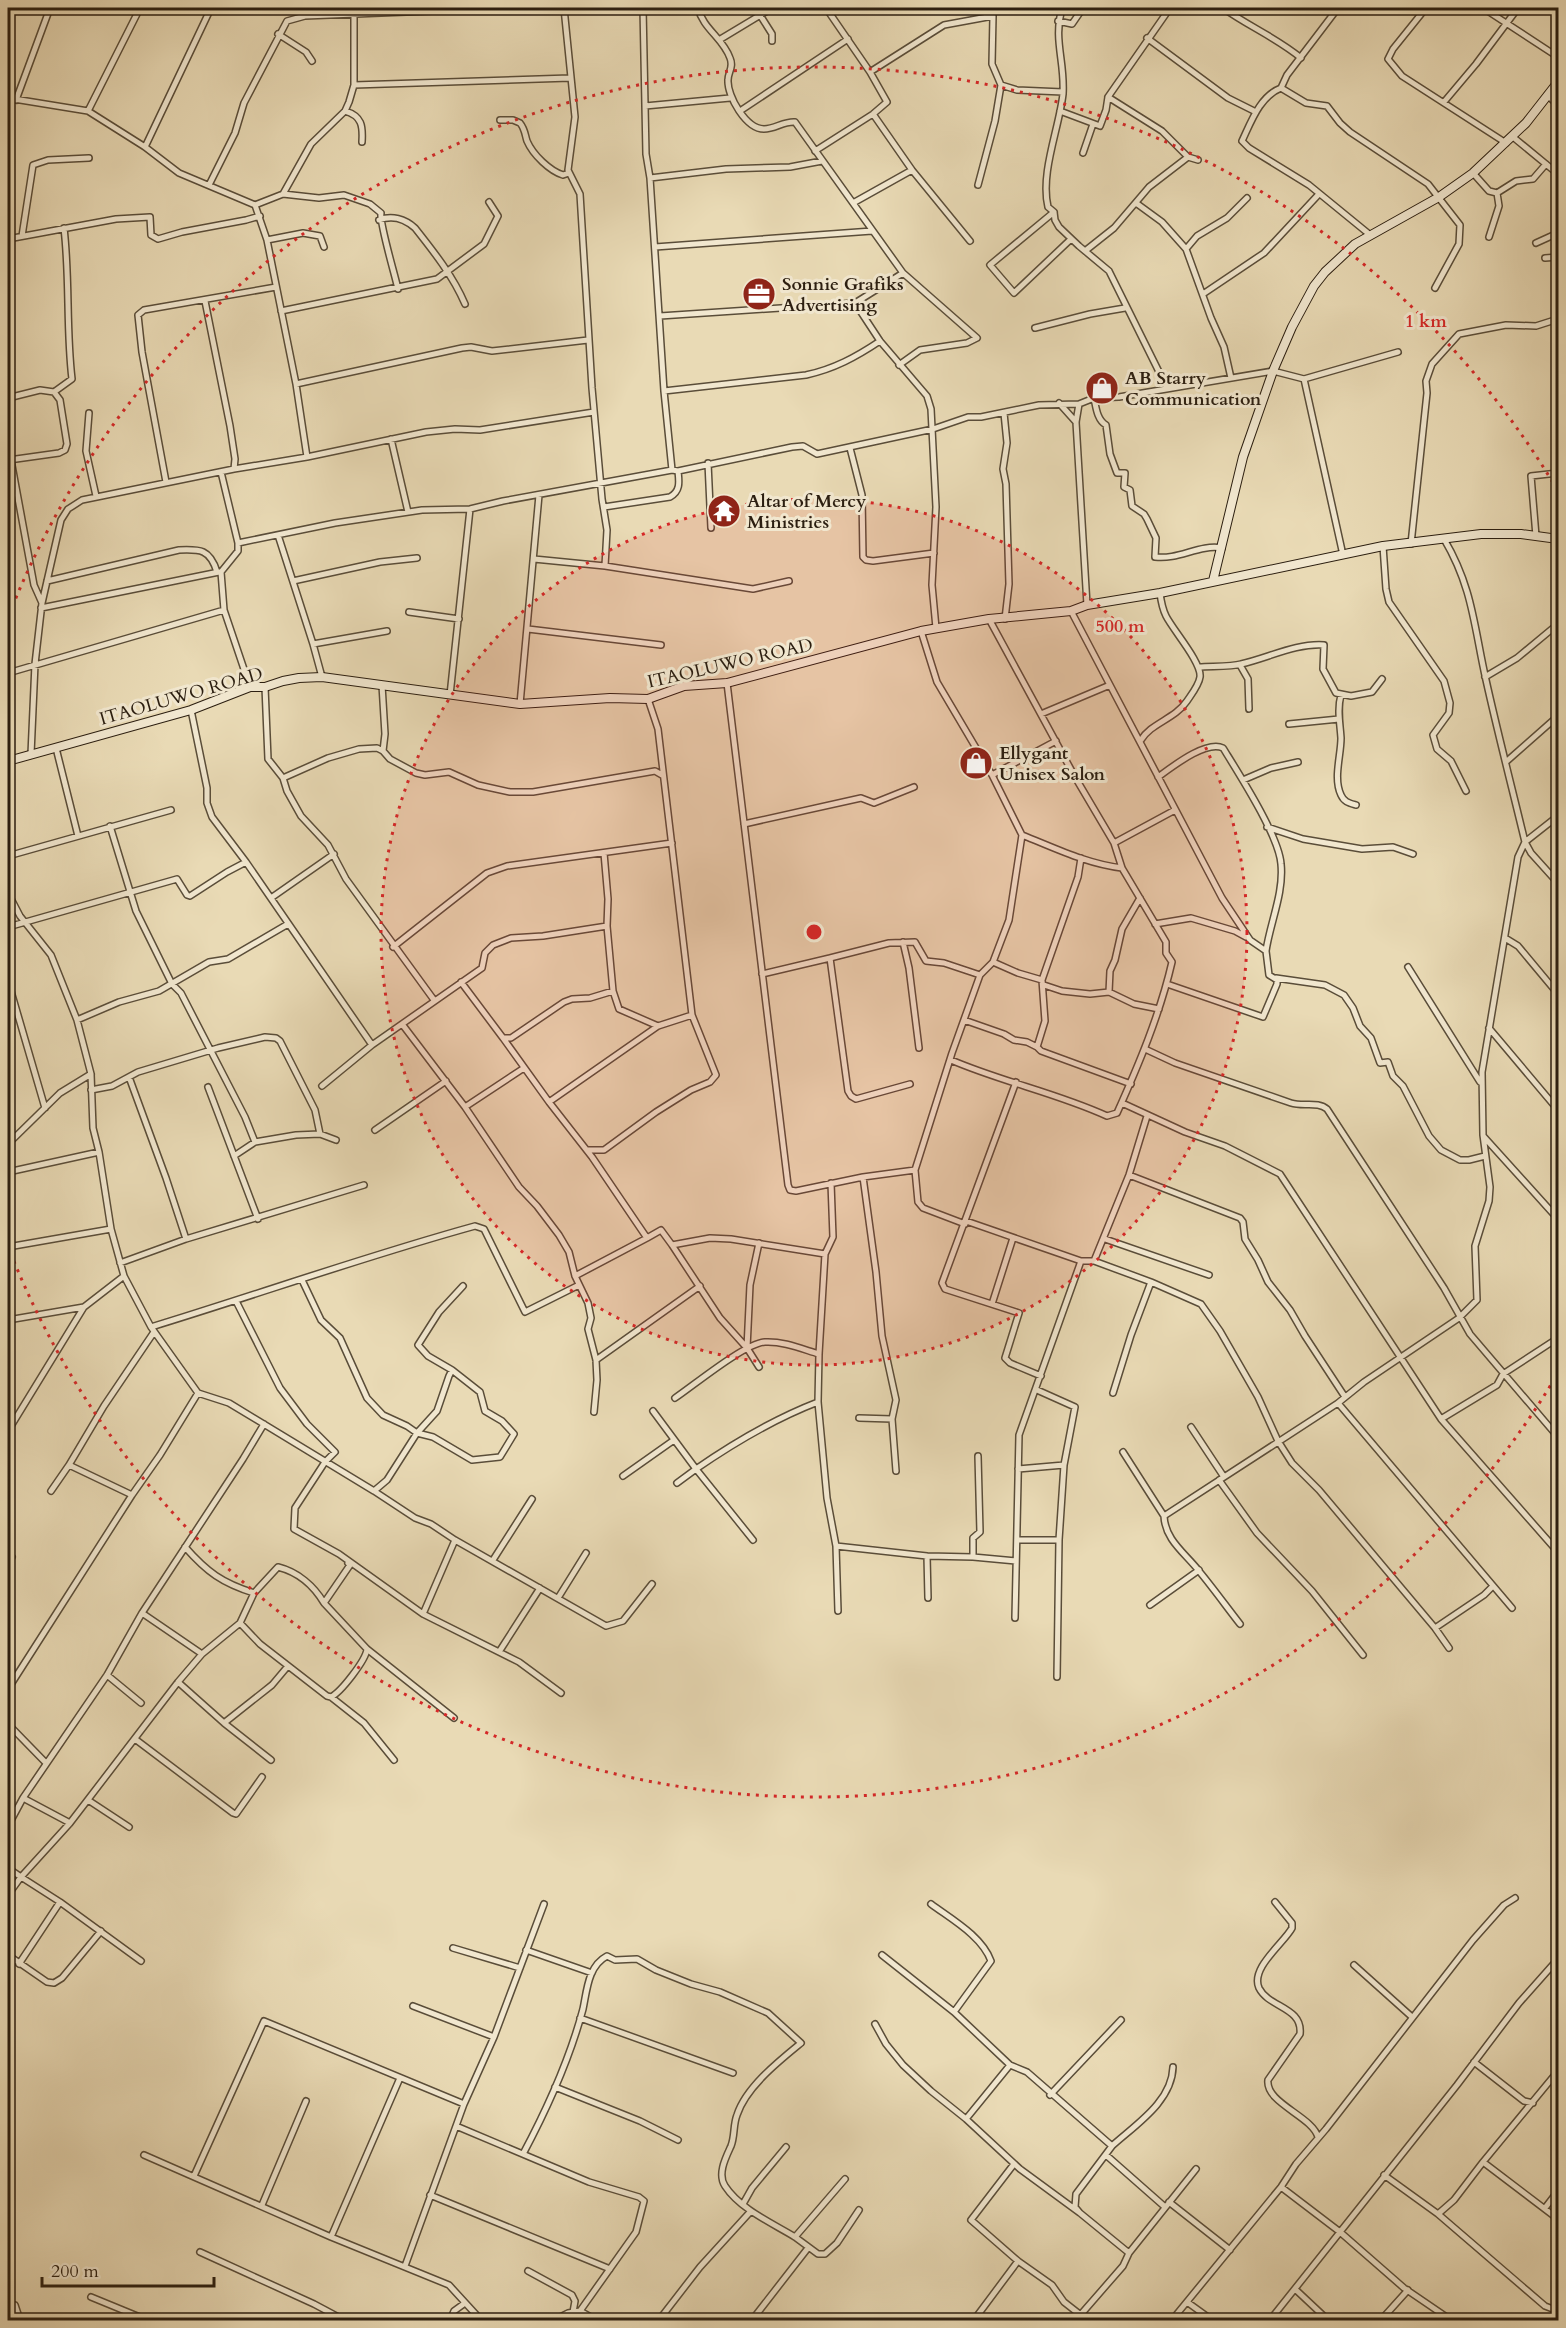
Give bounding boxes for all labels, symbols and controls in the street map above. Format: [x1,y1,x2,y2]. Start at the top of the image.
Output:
place label: Sonnie Grafiks Advertising [782,272,904,318]
office icon: Sonnie Grafiks Advertising [741,276,777,312]
text: 1 km [1405,309,1447,334]
place label: AB Starry Communication [1125,366,1262,412]
shop icon: AB Starry Communication [1084,370,1120,406]
place label: Altar of Mercy Ministries [747,489,867,535]
temple icon: Altar of Mercy Ministries [706,493,742,529]
text: 500 m [1095,614,1145,639]
street label: ITAOLUWO ROAD [645,632,815,695]
street label: ITAOLUWO ROAD [96,661,266,732]
place label: Ellygant Unisex Salon [999,741,1106,787]
shop icon: Ellygant Unisex Salon [958,745,994,781]
centre of rings [804,922,824,942]
scale bar [42,2250,214,2288]
text: 200 m [51,2259,99,2284]

